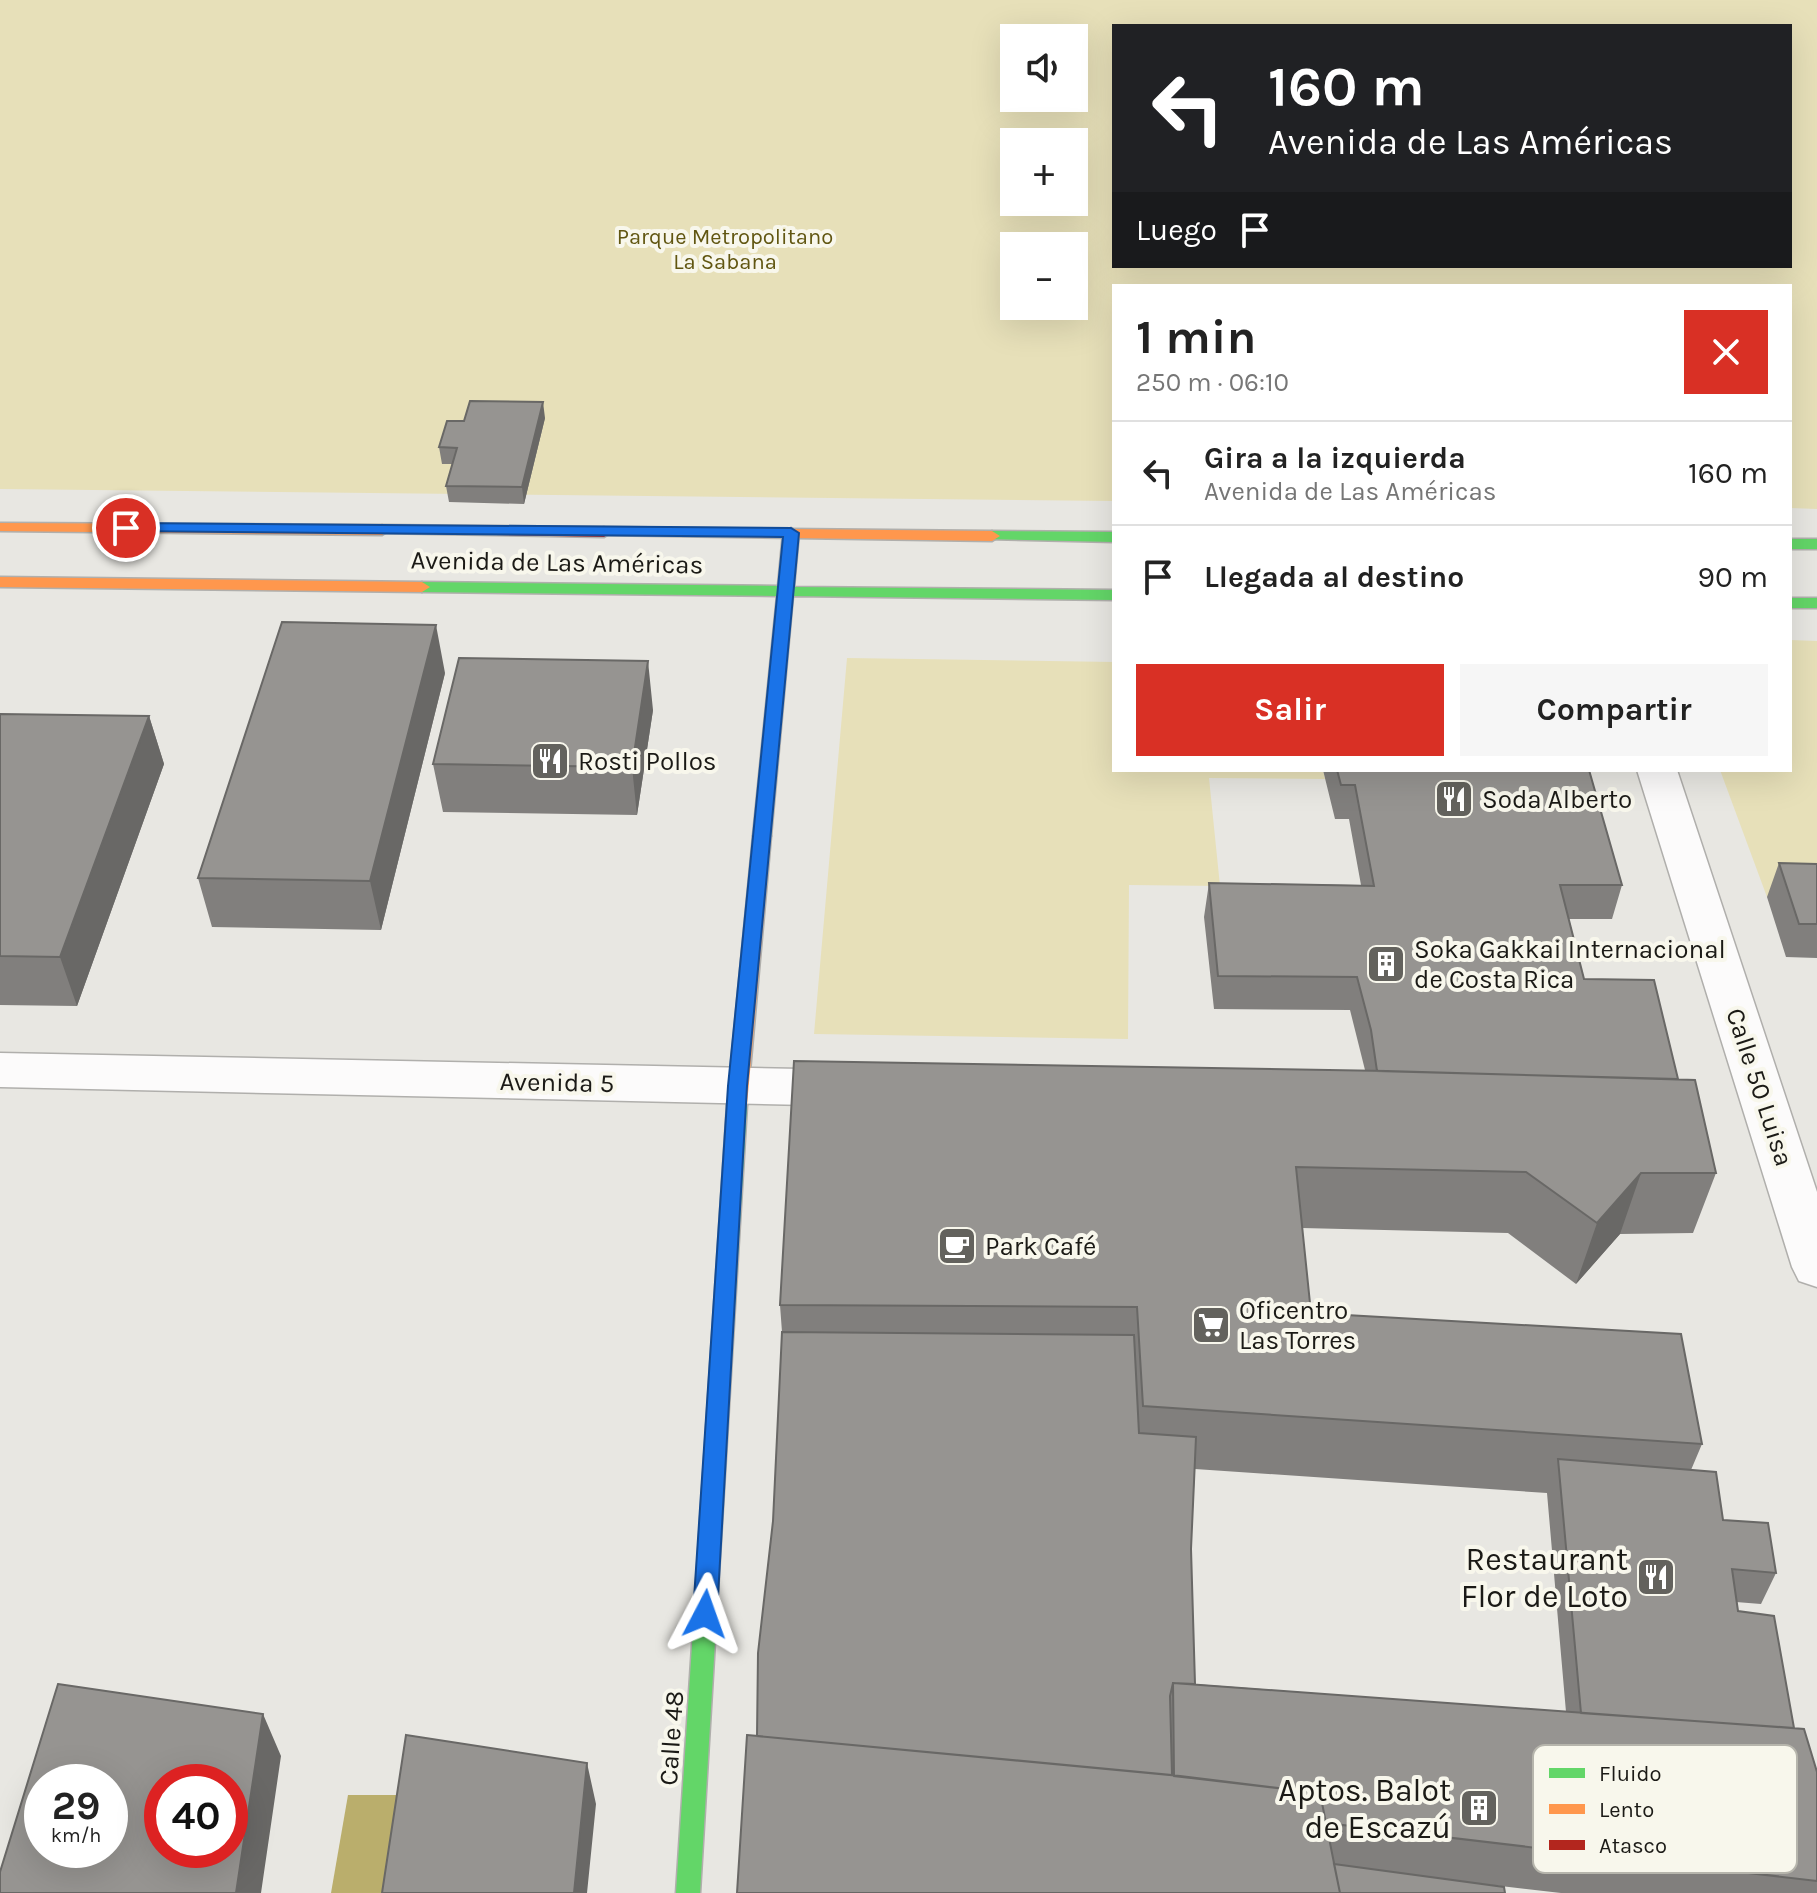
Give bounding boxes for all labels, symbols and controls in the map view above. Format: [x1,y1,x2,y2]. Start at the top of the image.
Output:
map controls [1000,24,1088,320]
button: sound [1000,24,1088,112]
text: 160 m [1268,54,1425,119]
icon: left [1136,56,1240,160]
text: Avenida de Las Américas [1268,121,1673,163]
button: + [1000,128,1088,216]
icon: arrive [1233,208,1277,252]
text: Luego [1136,212,1217,248]
park label: Parque Metropolitano La Sabana [617,224,833,275]
button: − [1000,232,1088,320]
text: 1 min [1136,309,1256,365]
button: close [1684,310,1768,394]
text: 250 m · 06:10 [1136,367,1289,398]
text: Gira a la izquierda [1204,440,1466,476]
icon: left [1136,451,1180,495]
text: 160 m [1688,455,1768,491]
text: Avenida de Las Américas [1204,476,1497,507]
pin [92,494,160,562]
icon: arrive [104,506,148,550]
street label: Avenida de Las Américas [410,544,703,581]
icon: arrive [1136,555,1180,599]
text: Llegada al destino [1204,559,1464,595]
text: 90 m [1698,559,1768,595]
button: Salir [1136,664,1444,756]
button: Compartir [1460,664,1768,756]
restaurant icon: Rosti Pollos [529,740,571,782]
place label: Rosti Pollos [578,746,717,777]
restaurant icon: Soda Alberto [1433,778,1475,820]
place label: Soda Alberto [1482,784,1632,815]
place label: Soka Gakkai Internacional de Costa Rica [1414,934,1726,995]
building icon: Soka Gakkai Internacional de Costa Rica [1365,943,1407,985]
street label: Calle 50 Luisa [1719,1004,1800,1170]
street label: Avenida 5 [499,1066,615,1099]
cafe icon: Park Café [936,1225,978,1267]
place label: Park Café [985,1231,1096,1262]
place label: Oficentro Las Torres [1239,1295,1356,1356]
supermarket icon: Oficentro Las Torres [1190,1304,1232,1346]
place label: Restaurant Flor de Loto [1461,1541,1628,1615]
restaurant icon: Restaurant Flor de Loto [1635,1556,1677,1598]
position arrow [663,1572,747,1656]
street label: Calle 48 [653,1690,690,1786]
legend [1533,1745,1797,1873]
text: Fluido [1599,1761,1662,1787]
speed limit sign: 40 [144,1764,248,1868]
place label: Aptos. Balot de Escazú [1278,1772,1451,1846]
text: 29 [52,1782,100,1829]
building icon: Aptos. Balot de Escazú [1458,1787,1500,1829]
text: Lento [1599,1797,1654,1823]
text: km/h [51,1824,101,1847]
text: Atasco [1599,1833,1667,1859]

